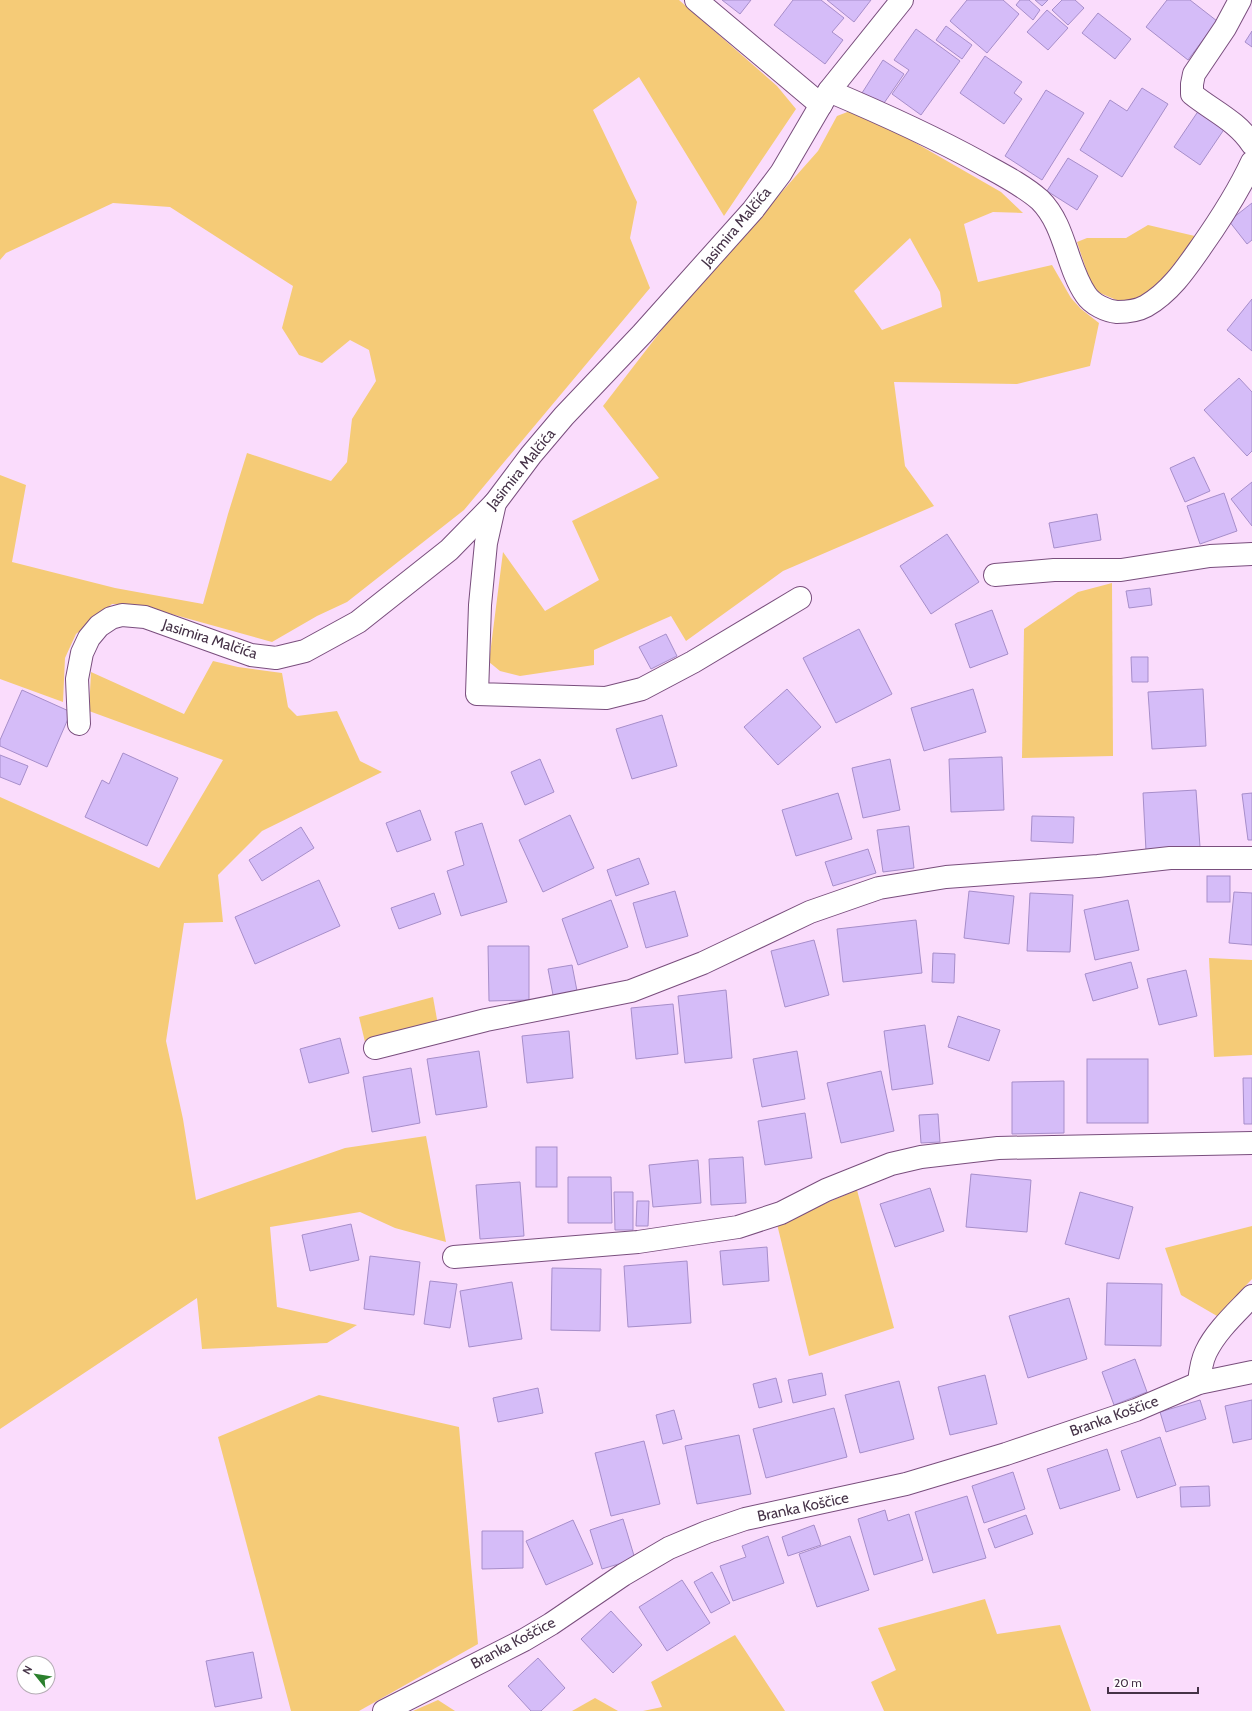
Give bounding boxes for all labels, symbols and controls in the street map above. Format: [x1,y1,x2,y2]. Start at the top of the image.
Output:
street label: Jasimira Malčića [697,183,775,271]
street label: Jasimira Malčića [482,424,560,514]
street label: Jasimira Malčića [159,615,260,663]
street label: Branka Koščice [1067,1392,1161,1440]
street label: Branka Koščice [756,1488,851,1525]
street label: Branka Koščice [468,1613,559,1673]
north arrow [16,1655,56,1695]
text: N [19,1663,35,1677]
scale bar [1108,1669,1198,1695]
text: 20 m [1114,1675,1142,1690]

